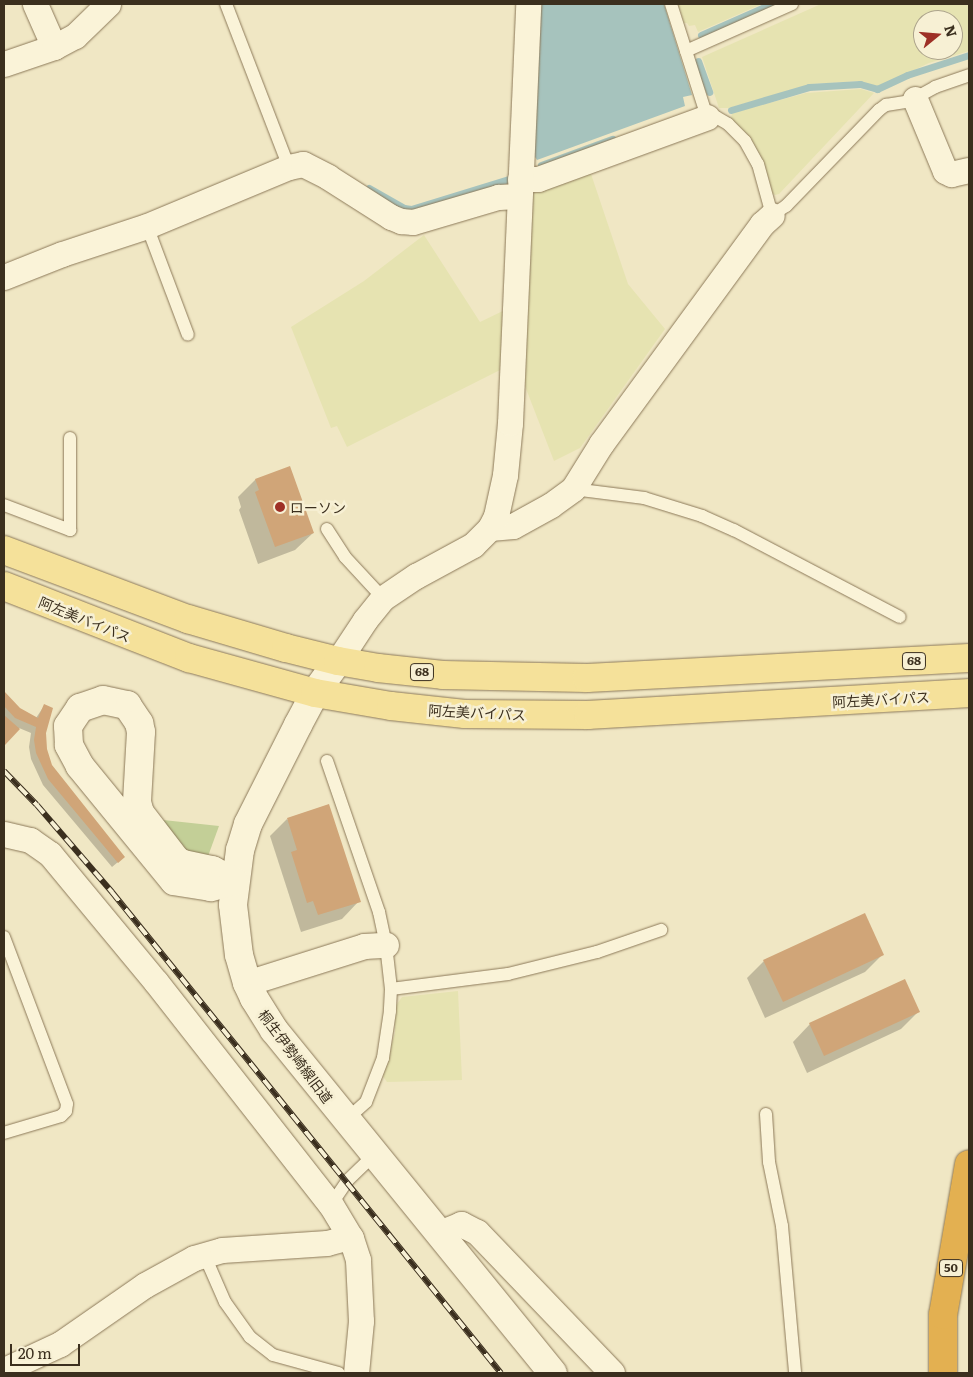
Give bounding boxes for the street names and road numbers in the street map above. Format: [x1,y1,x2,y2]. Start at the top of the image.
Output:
street label: 阿左美バイパス [36,593,134,645]
road number: 68 [902,651,926,670]
road number: 68 [410,662,434,682]
street label: 阿左美バイパス [832,688,930,710]
street label: 阿左美バイパス [428,701,526,723]
street label: 桐生伊勢崎線旧道 [256,1006,336,1106]
road number: 50 [938,1258,964,1278]

